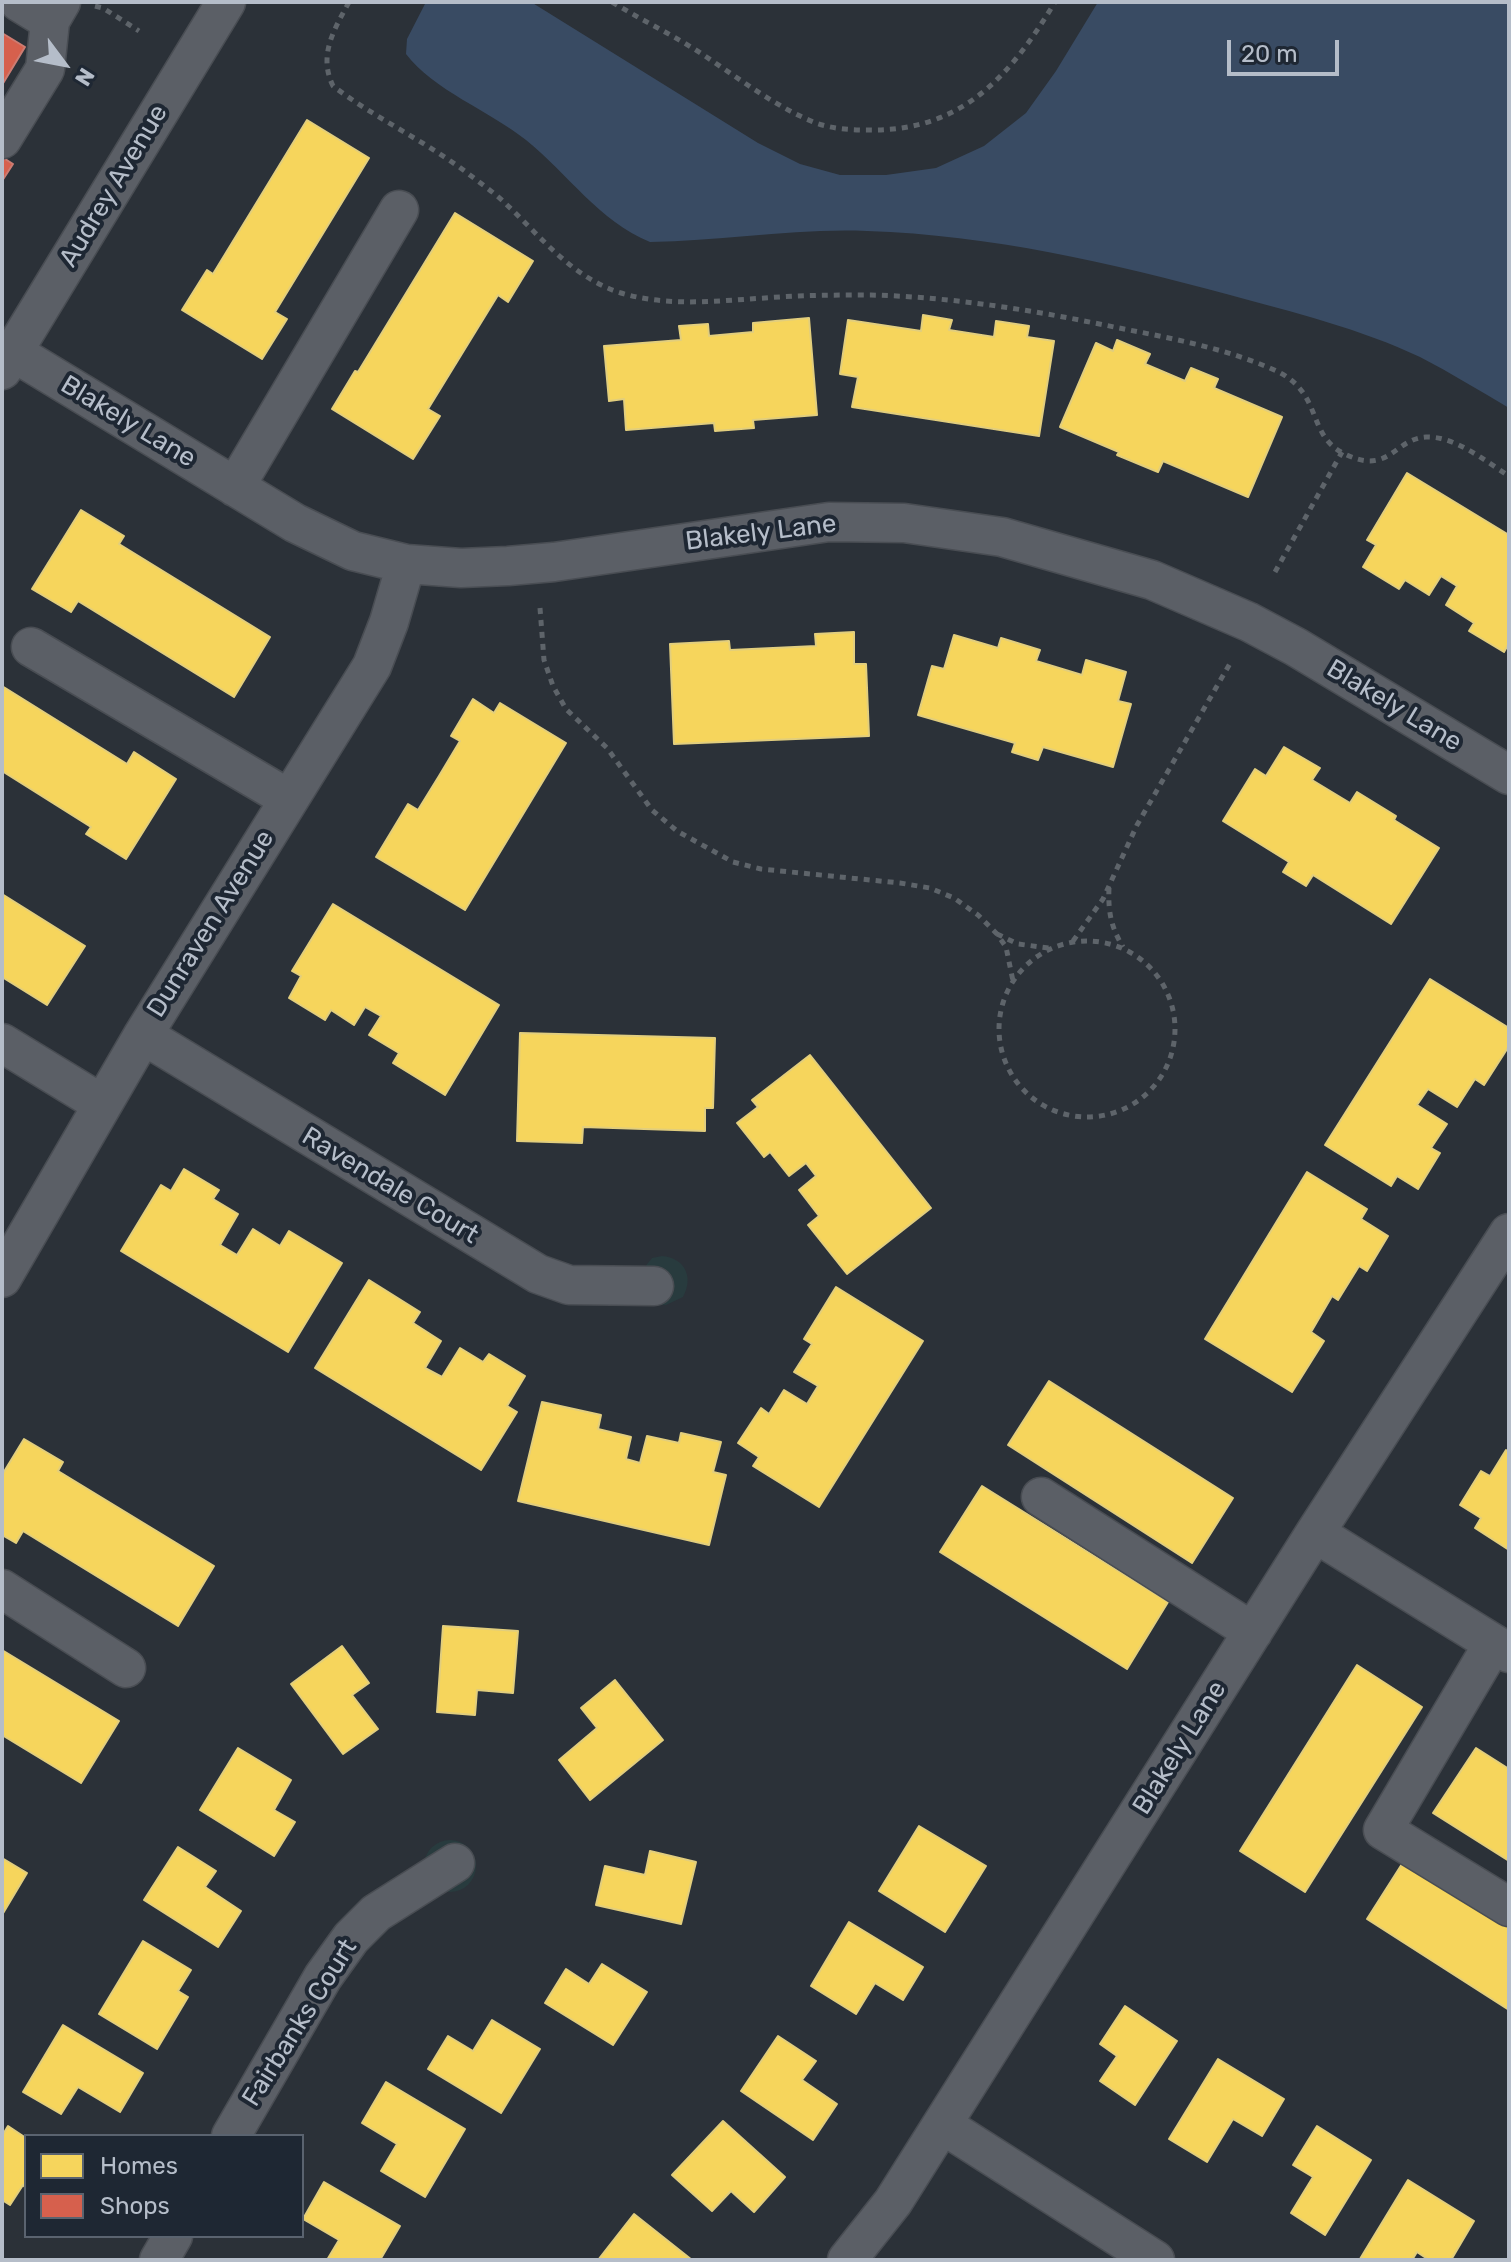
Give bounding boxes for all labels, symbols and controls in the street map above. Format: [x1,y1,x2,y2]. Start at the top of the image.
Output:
north arrow [24,24,104,104]
scale bar [1231,24,1343,74]
text: 20 m [1241,40,1298,68]
text: N [69,63,100,91]
street label: Audrey Avenue [53,99,175,273]
street label: Blakely Lane [55,370,201,474]
street label: Blakely Lane [684,508,838,558]
street label: Blakely Lane [1321,654,1467,758]
street label: Dunraven Avenue [141,825,281,1023]
street label: Ravendale Court [296,1121,484,1251]
street label: Blakely Lane [1127,1675,1233,1821]
street label: Fairbanks Court [236,1934,364,2112]
legend [24,2134,304,2238]
text: Homes [100,2152,178,2180]
text: Shops [100,2192,170,2220]

